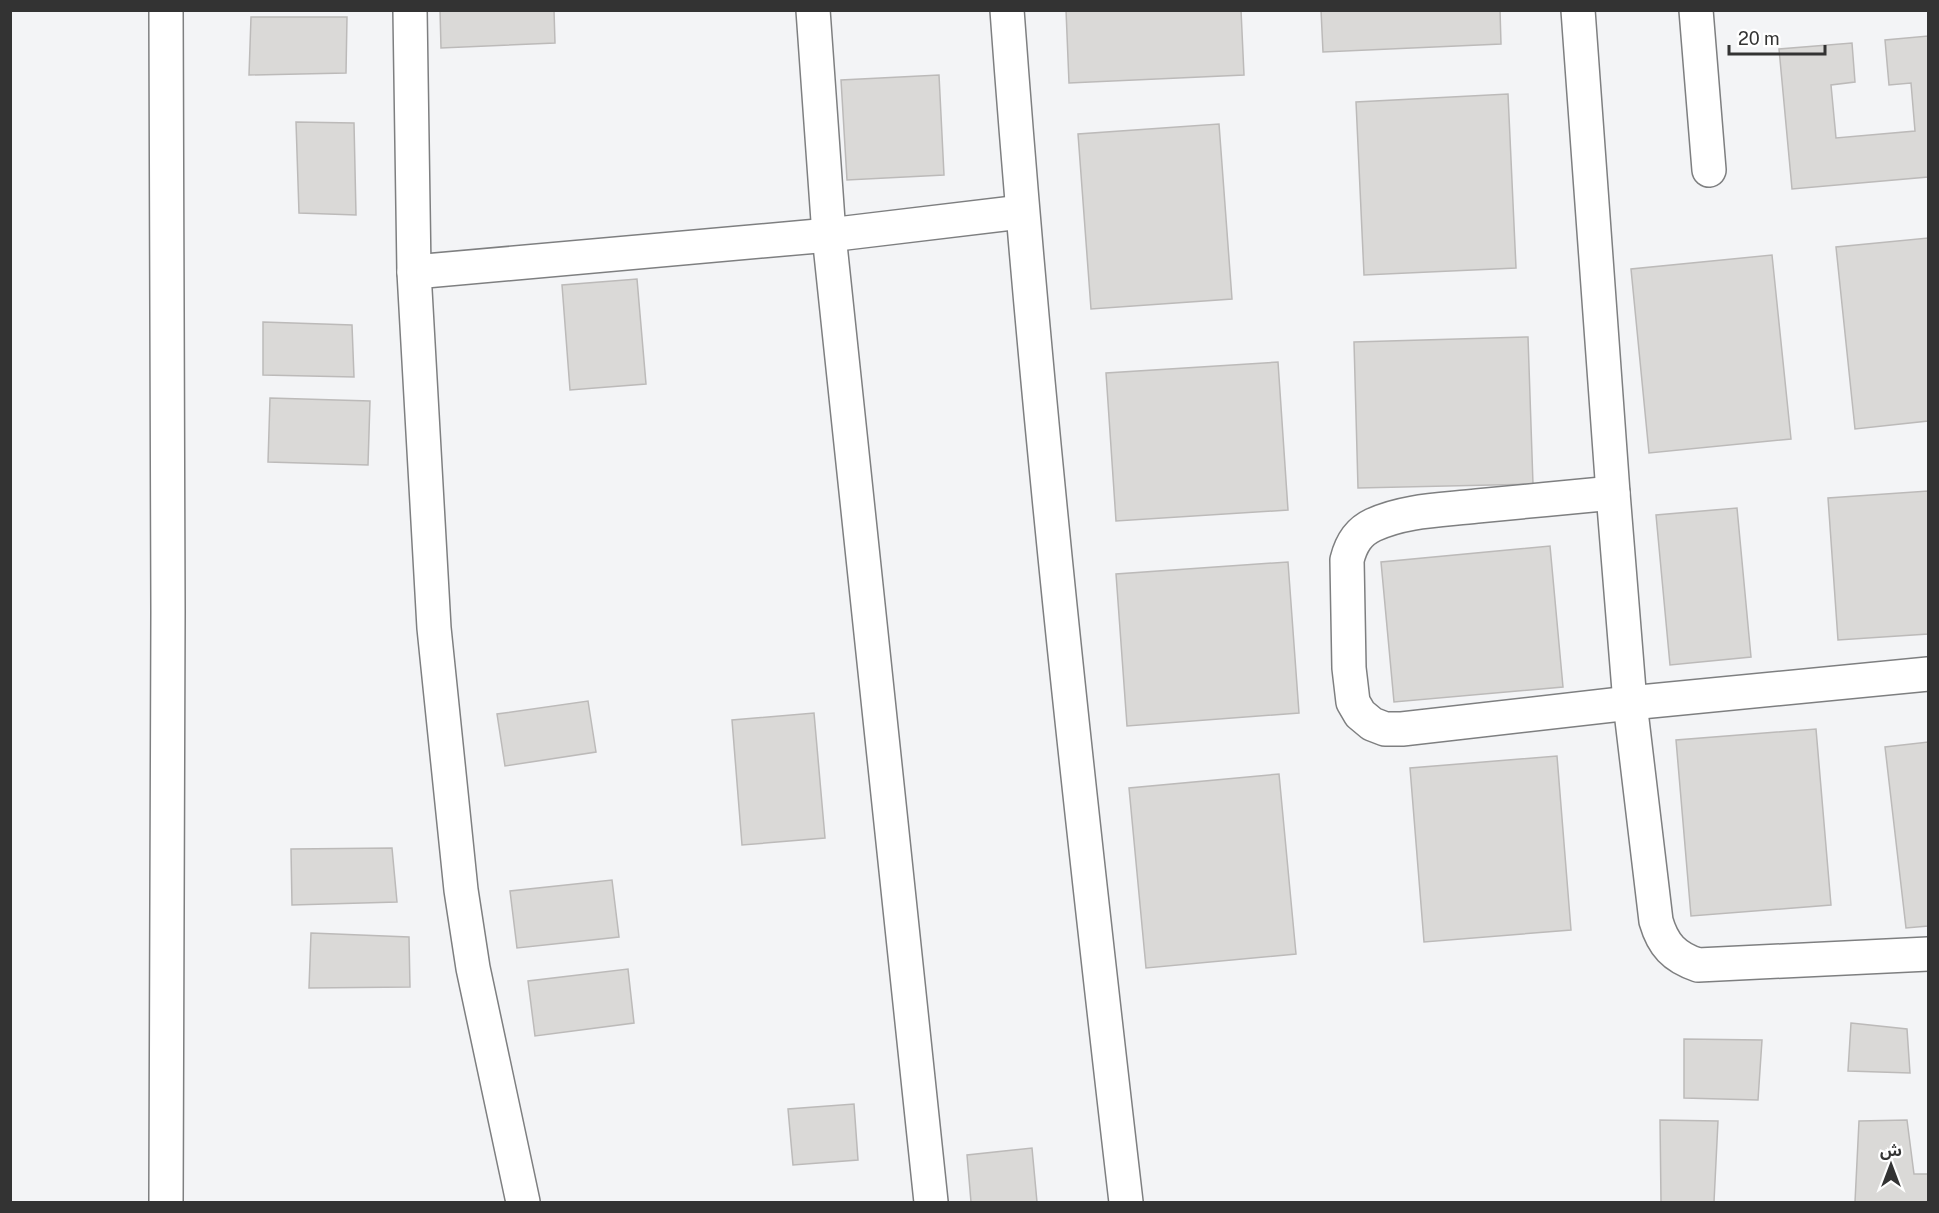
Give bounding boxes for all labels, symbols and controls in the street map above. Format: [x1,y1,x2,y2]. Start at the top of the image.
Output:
scale bar [1729,18,1825,56]
text: 20 m [1738,28,1780,49]
north arrow [1861,1135,1921,1195]
text: ش [1880,1141,1902,1160]

